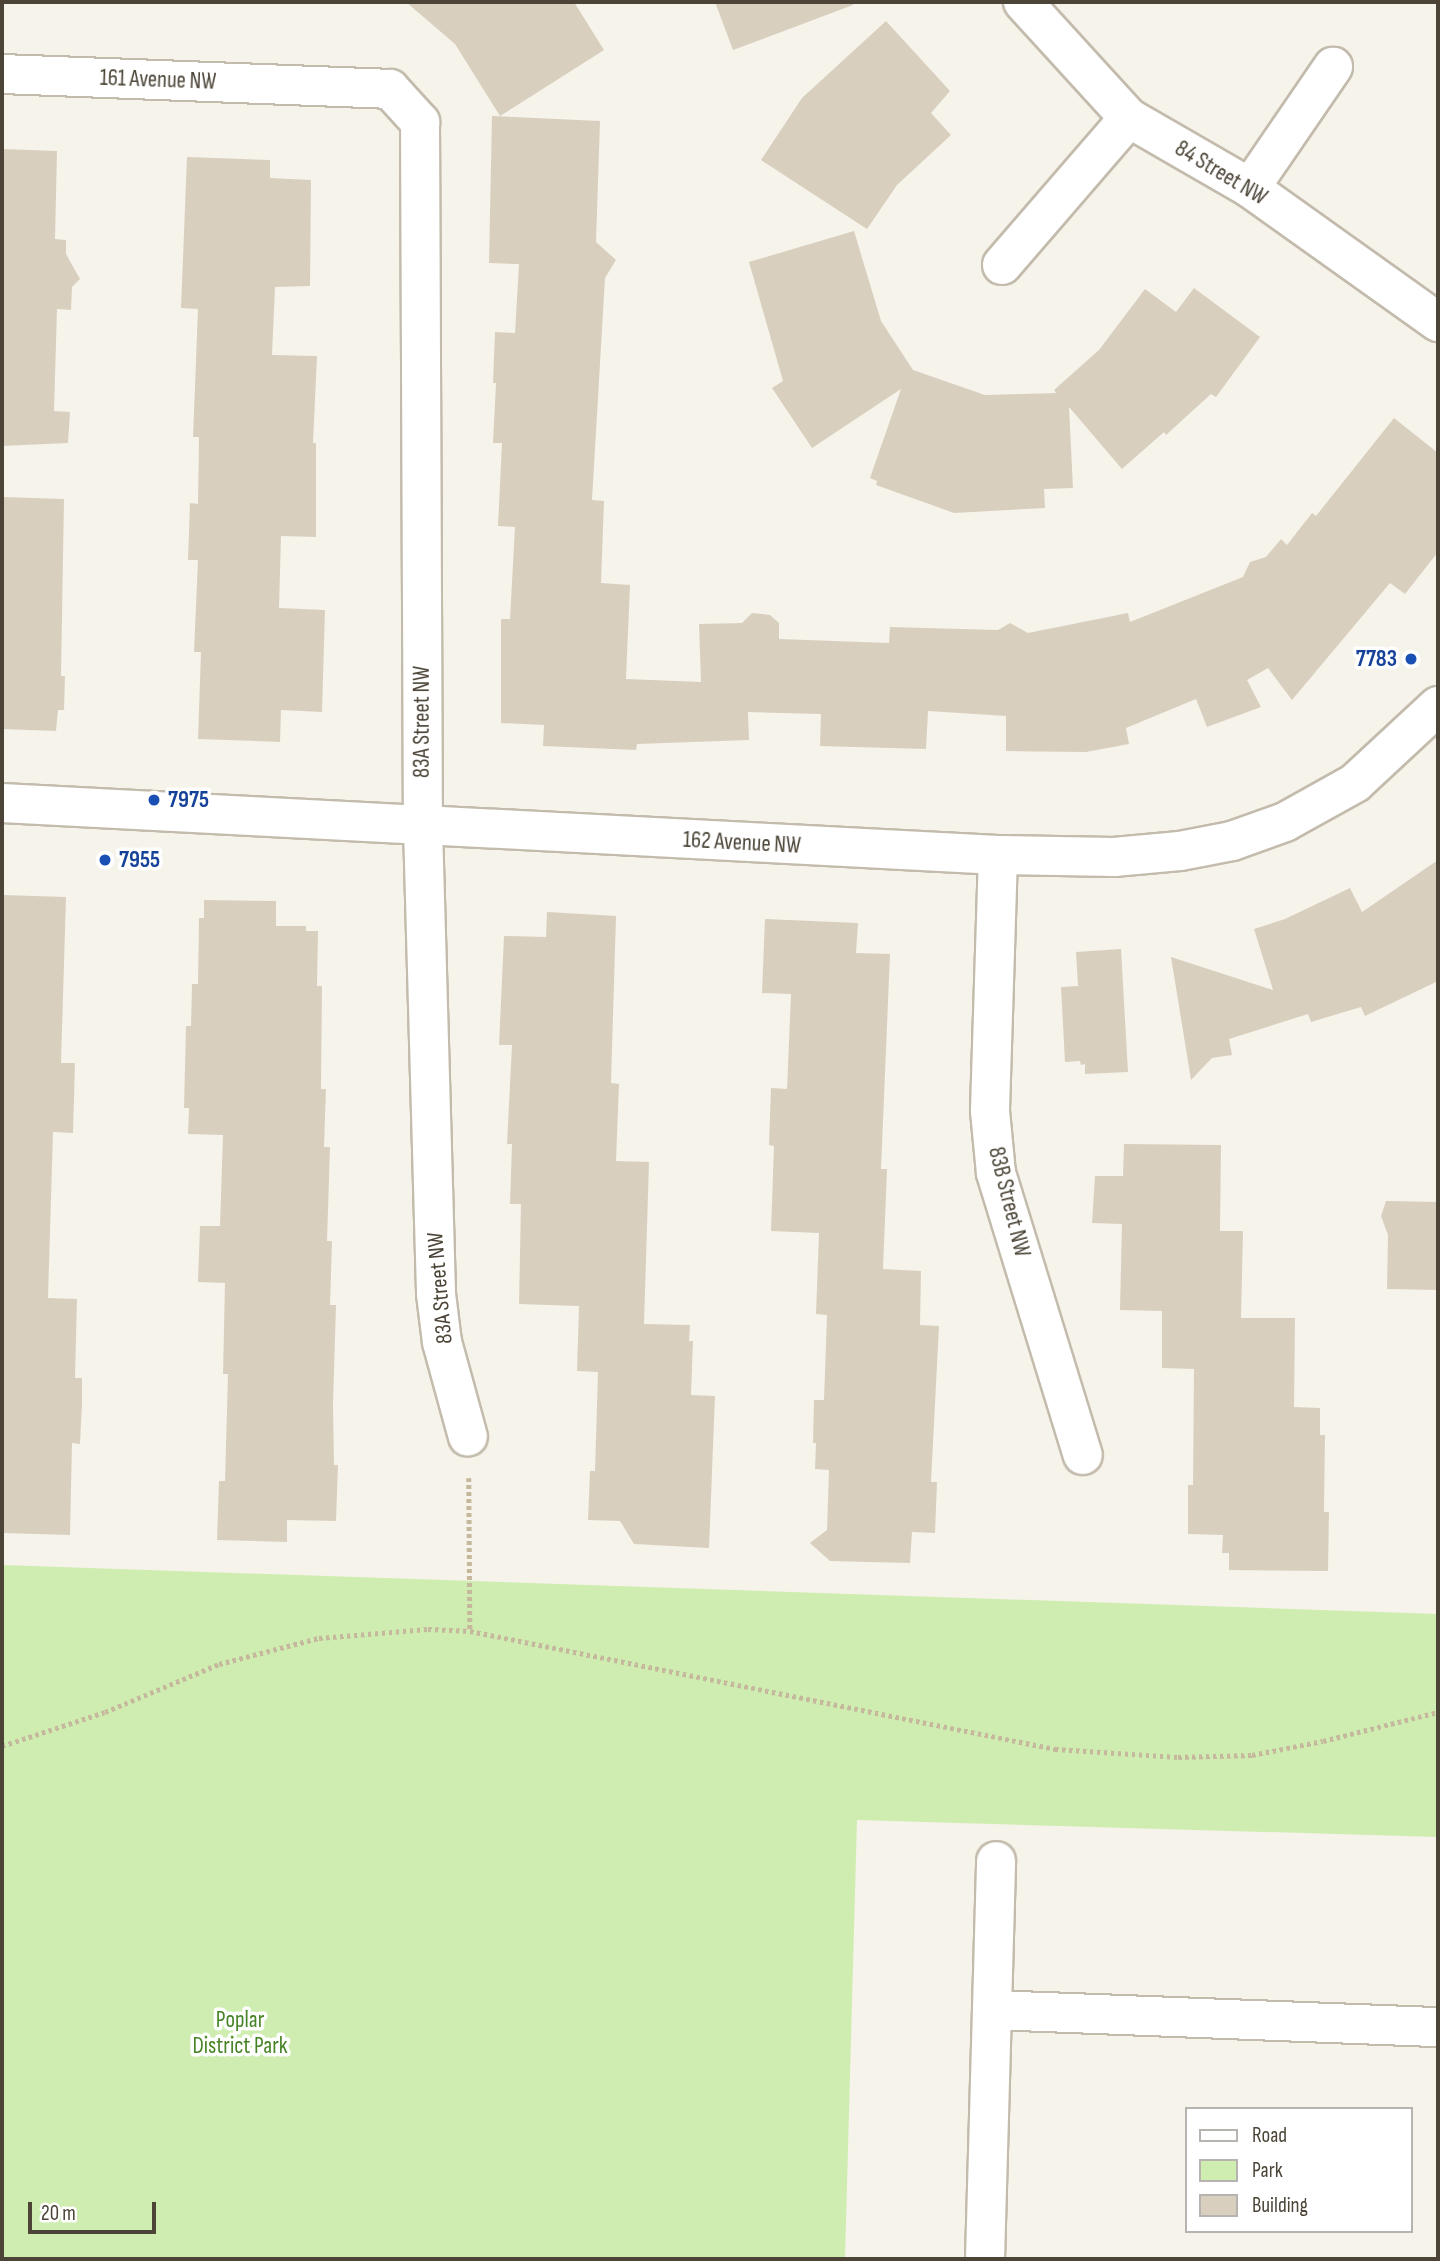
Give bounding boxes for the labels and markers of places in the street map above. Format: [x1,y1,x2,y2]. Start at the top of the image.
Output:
place label: 7783 [1356,645,1397,673]
marker: 7783 [1403,651,1419,667]
place label: 7975 [168,786,209,814]
marker: 7975 [146,792,162,808]
place label: 7955 [119,846,160,874]
marker: 7955 [97,852,113,868]

